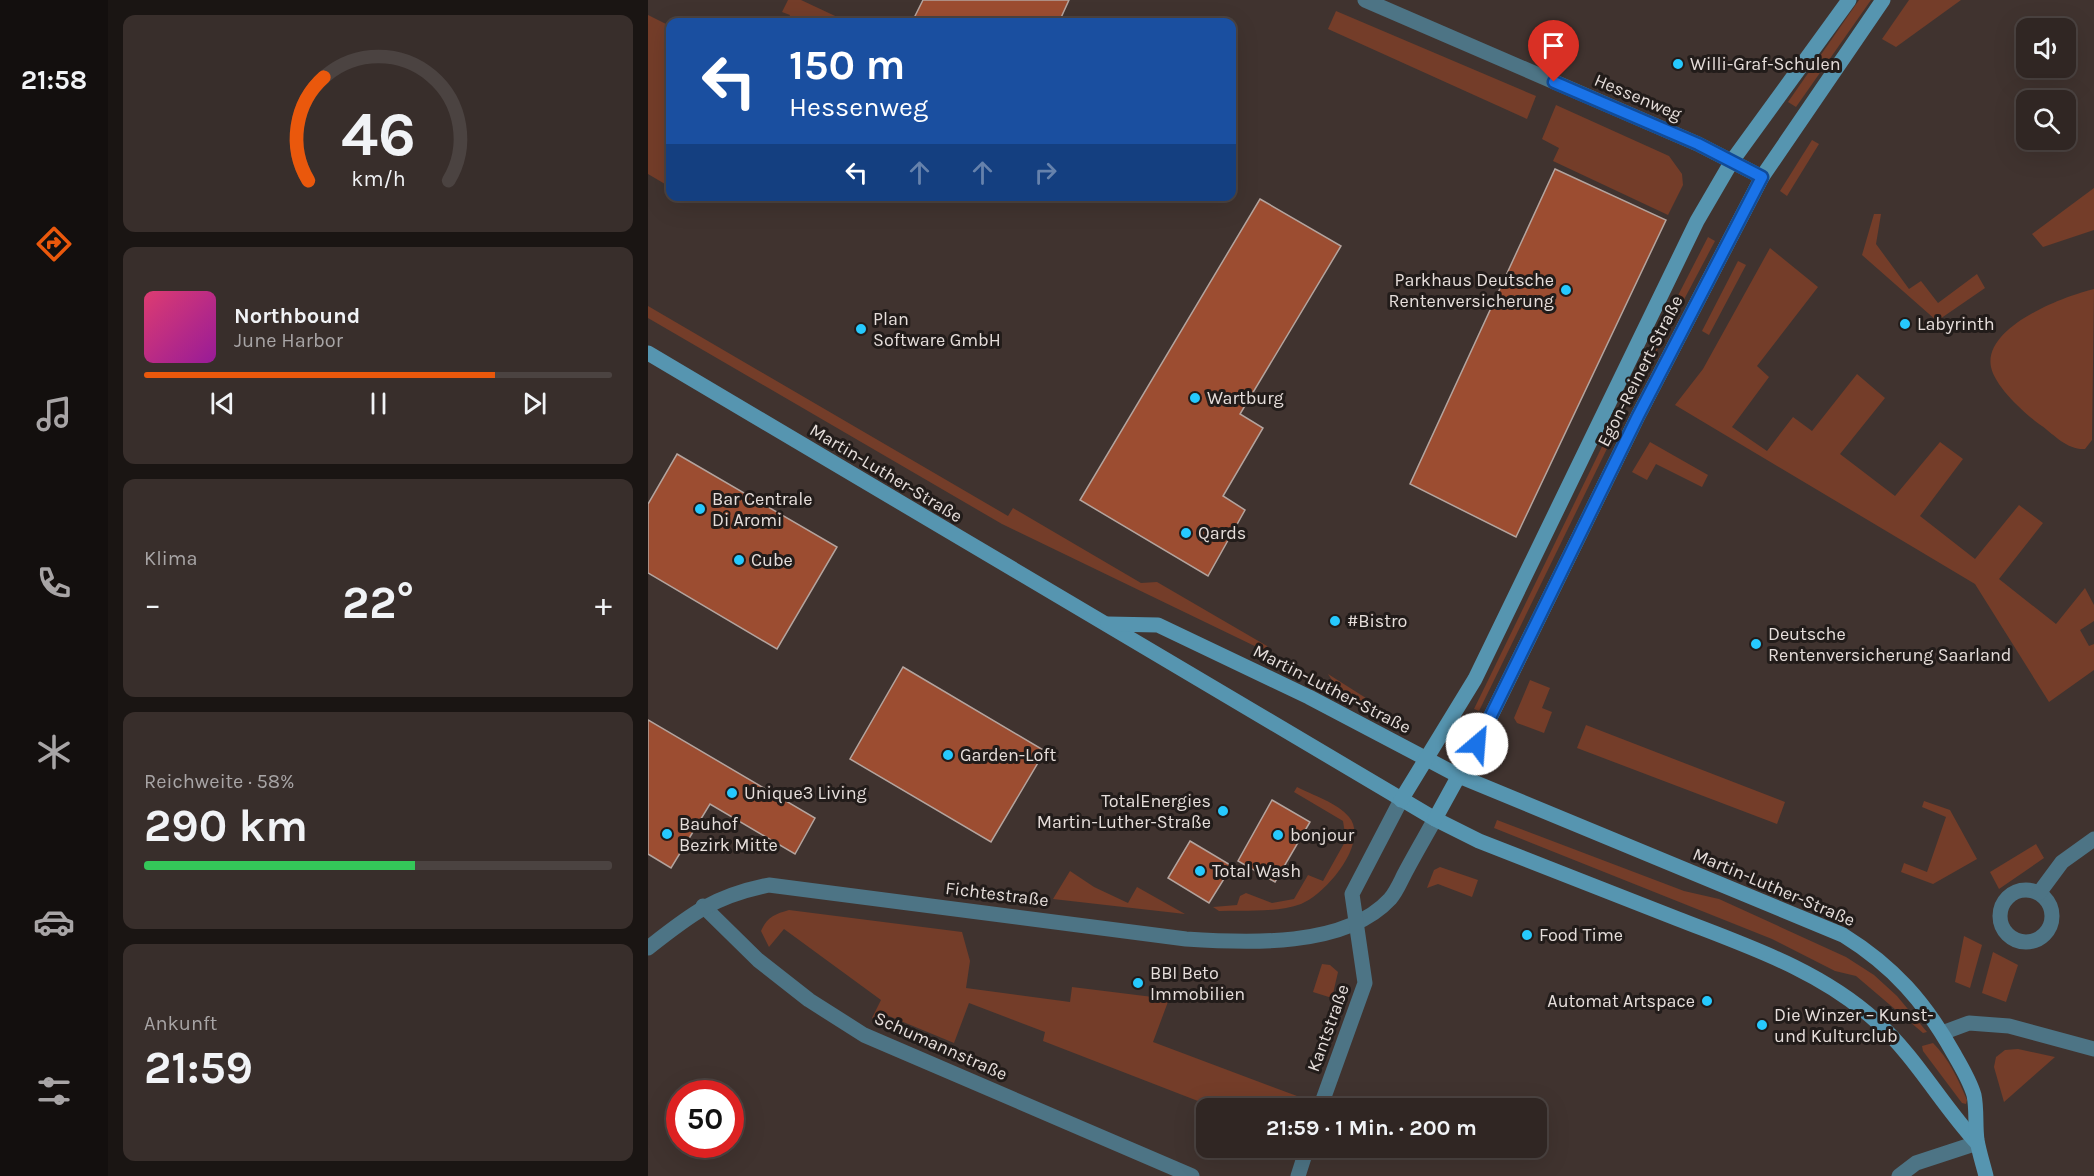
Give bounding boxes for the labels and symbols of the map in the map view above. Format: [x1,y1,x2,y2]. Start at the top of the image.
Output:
pin [1528,20,1579,82]
place label: Willi-Graf-Schulen [1690,53,1841,75]
marker: Willi-Graf-Schulen [1671,57,1685,71]
street label: Hessenweg [1591,69,1685,125]
place label: Parkhaus Deutsche Rentenversicherung [1389,269,1554,312]
marker: Parkhaus Deutsche Rentenversicherung [1559,283,1573,297]
street label: Egon-Reinert-Straße [1592,292,1688,450]
place label: Plan Software GmbH [873,308,1001,351]
place label: Labyrinth [1917,313,1995,335]
marker: Labyrinth [1898,317,1912,331]
marker: Plan Software GmbH [854,322,868,336]
place label: Wartburg [1207,387,1284,409]
marker: Wartburg [1188,391,1202,405]
street label: Martin-Luther-Straße [806,419,966,527]
place label: Bar Centrale Di Aromi [712,488,813,531]
marker: Bar Centrale Di Aromi [693,502,707,516]
place label: Qards [1198,522,1246,544]
marker: Qards [1179,526,1193,540]
place label: Cube [751,549,793,571]
marker: Cube [732,553,746,567]
place label: #Bistro [1347,610,1407,632]
marker: #Bistro [1328,614,1342,628]
place label: Deutsche Rentenversicherung Saarland [1768,623,2011,666]
marker: Deutsche Rentenversicherung Saarland [1749,637,1763,651]
street label: Martin-Luther-Straße [1249,640,1415,738]
position arrow [1445,712,1509,776]
place label: Garden-Loft [960,744,1056,766]
marker: Garden-Loft [941,748,955,762]
place label: Unique3 Living [744,782,867,804]
marker: Unique3 Living [725,786,739,800]
place label: TotalEnergies Martin-Luther-Straße [1037,790,1211,833]
marker: TotalEnergies Martin-Luther-Straße [1216,804,1230,818]
place label: Bauhof Bezirk Mitte [679,813,778,856]
place label: bonjour [1290,824,1355,846]
marker: Bauhof Bezirk Mitte [660,827,674,841]
marker: bonjour [1271,828,1285,842]
street label: Martin-Luther-Straße [1690,843,1858,931]
place label: Total Wash [1212,860,1301,882]
marker: Total Wash [1193,864,1207,878]
street label: Fichtestraße [944,877,1050,911]
place label: Food Time [1539,924,1623,946]
marker: Food Time [1520,928,1534,942]
place label: BBI Beto Immobilien [1150,962,1245,1005]
marker: BBI Beto Immobilien [1131,976,1145,990]
street label: Kantstraße [1302,981,1354,1075]
place label: Automat Artspace [1547,990,1695,1012]
marker: Automat Artspace [1700,994,1714,1008]
place label: Die Winzer – Kunst- und Kulturclub [1774,1004,1934,1047]
street label: Schumannstraße [871,1007,1011,1085]
marker: Die Winzer – Kunst- und Kulturclub [1755,1018,1769,1032]
speed limit sign: 50 [666,1080,744,1158]

